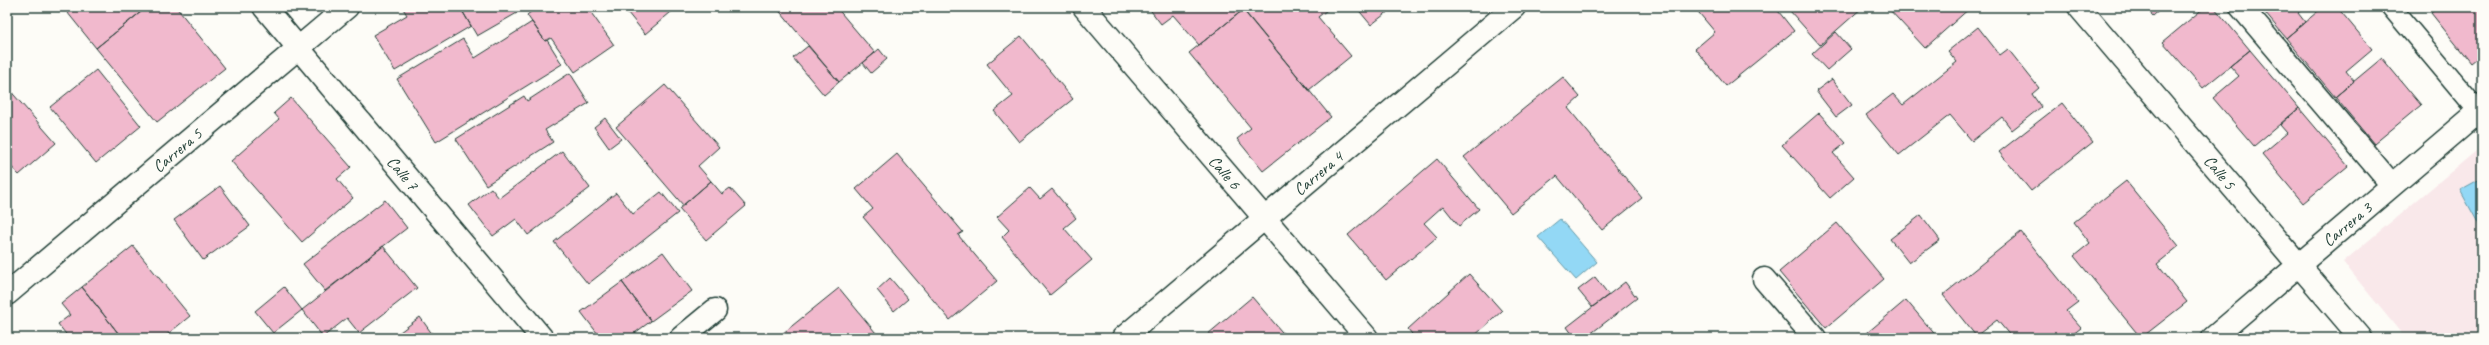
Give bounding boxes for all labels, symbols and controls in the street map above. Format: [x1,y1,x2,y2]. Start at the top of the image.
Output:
street label: Carrera 5 [148,123,207,177]
street label: Carrera 4 [1289,145,1349,200]
street label: Calle 6 [1204,151,1246,195]
street label: Calle 5 [2199,151,2241,195]
street label: Calle 7 [382,152,424,196]
street label: Carrera 3 [2318,197,2377,251]

